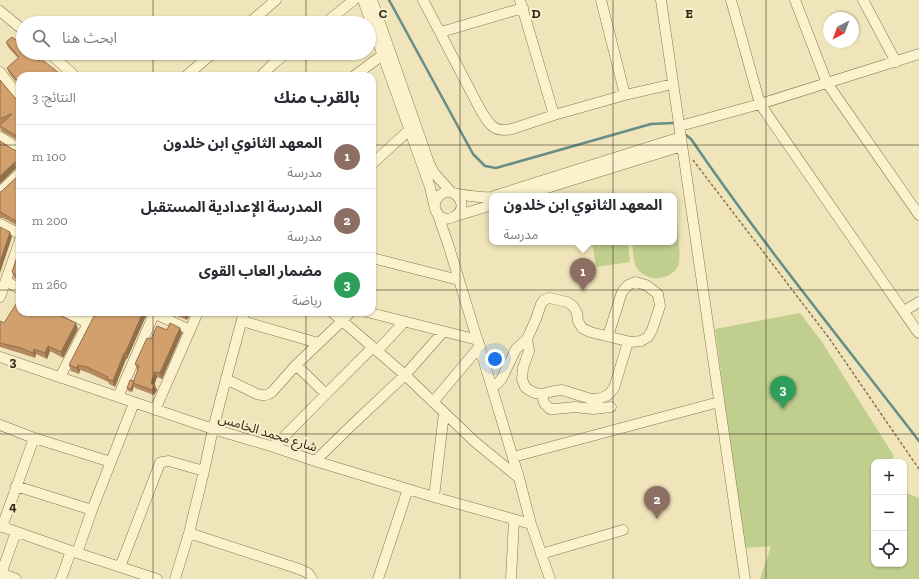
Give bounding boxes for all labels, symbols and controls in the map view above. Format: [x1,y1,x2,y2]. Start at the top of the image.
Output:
text: C [379,6,387,21]
text: D [531,6,541,21]
text: E [685,6,693,21]
north arrow [823,12,859,48]
search box [16,16,376,60]
icon: search [30,27,52,49]
text: ابحث هنا [62,29,117,47]
text: بالقرب منك [274,87,360,107]
text: النتائج: 3 [32,90,76,105]
text: المعهد الثانوي ابن خلدون [163,134,322,152]
text: 100 m [32,149,66,164]
text: 1 [344,149,350,164]
text: مدرسة [287,165,322,180]
popup [489,193,677,245]
text: المعهد الثانوي ابن خلدون [504,196,662,214]
text: المدرسة الإعدادية المستقبل [141,198,322,216]
text: 200 m [32,213,68,228]
text: 2 [344,213,351,228]
text: مدرسة [504,227,538,242]
text: مدرسة [287,229,322,244]
pin: 1 [570,258,596,291]
text: مضمار العاب القوى [199,262,322,280]
text: 260 m [32,277,67,292]
text: 3 [344,277,350,292]
text: رياضة [292,293,322,308]
your location [485,349,505,369]
text: 3 [10,354,17,369]
pin: 3 [770,376,796,409]
street label: شارع محمد الخامس [216,410,319,458]
map controls [871,459,907,567]
button: + [871,459,907,495]
pin: 2 [644,486,670,519]
button: − [871,495,907,531]
text: 4 [9,499,17,514]
button: locate [871,531,907,567]

